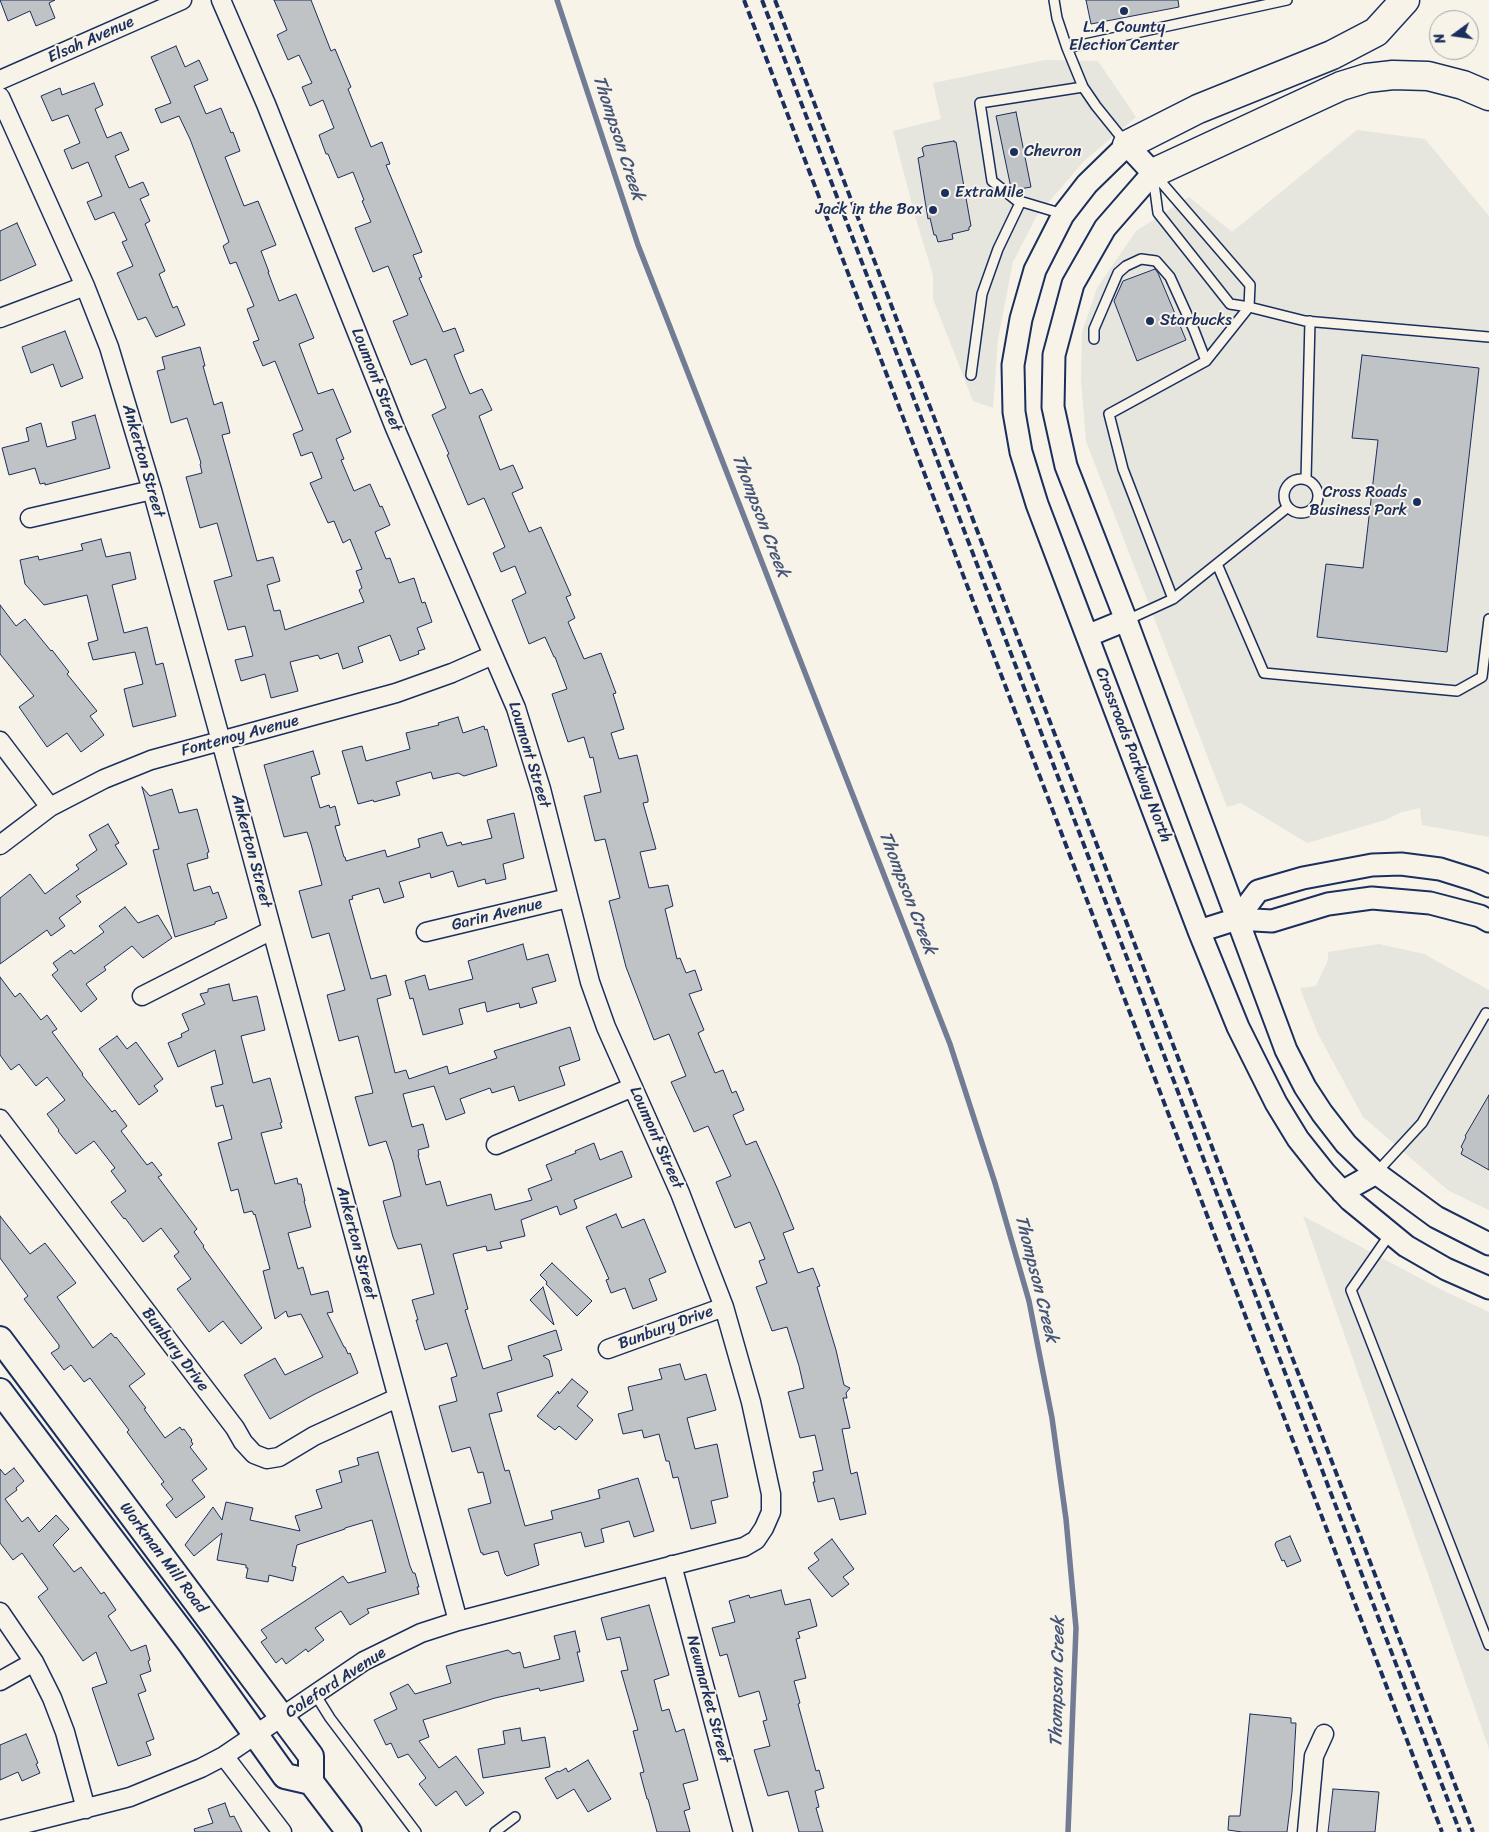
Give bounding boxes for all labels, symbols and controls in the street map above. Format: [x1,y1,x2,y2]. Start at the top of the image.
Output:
marker: L.A. County Election Center [1118,5,1130,17]
north arrow [1429,10,1479,60]
street label: Elsah Avenue [45,12,137,68]
place label: L.A. County Election Center [1069,18,1179,56]
text: N [1427,31,1453,46]
water label: Thompson Creek [588,73,648,203]
place label: Chevron [1024,142,1081,162]
marker: Chevron [1008,146,1020,158]
place label: ExtraMile [955,183,1023,203]
marker: ExtraMile [939,187,951,199]
place label: Jack in the Box [815,200,923,220]
marker: Jack in the Box [927,204,939,216]
place label: Starbucks [1160,311,1232,331]
marker: Starbucks [1144,315,1156,327]
street label: Loumont Street [346,325,406,435]
street label: Ankerton Street [118,402,168,520]
water label: Thompson Creek [727,451,793,581]
place label: Cross Roads Business Park [1309,483,1407,521]
marker: Cross Roads Business Park [1411,496,1423,508]
street label: Crossroads Parkway North [1091,665,1175,845]
street label: Loumont Street [504,700,554,810]
street label: Fontenoy Avenue [179,711,301,761]
street label: Ankerton Street [227,792,275,910]
water label: Thompson Creek [874,828,940,958]
street label: Garin Avenue [450,894,544,936]
street label: Loumont Street [625,1084,687,1192]
street label: Ankerton Street [332,1184,380,1302]
water label: Thompson Creek [1010,1213,1062,1345]
street label: Bunbury Drive [616,1302,716,1354]
street label: Bunbury Drive [137,1304,213,1396]
street label: Workman Mill Road [115,1499,211,1617]
water label: Thompson Creek [1046,1617,1070,1747]
street label: Newmarket Street [682,1633,734,1765]
street label: Coleford Avenue [282,1643,390,1723]

